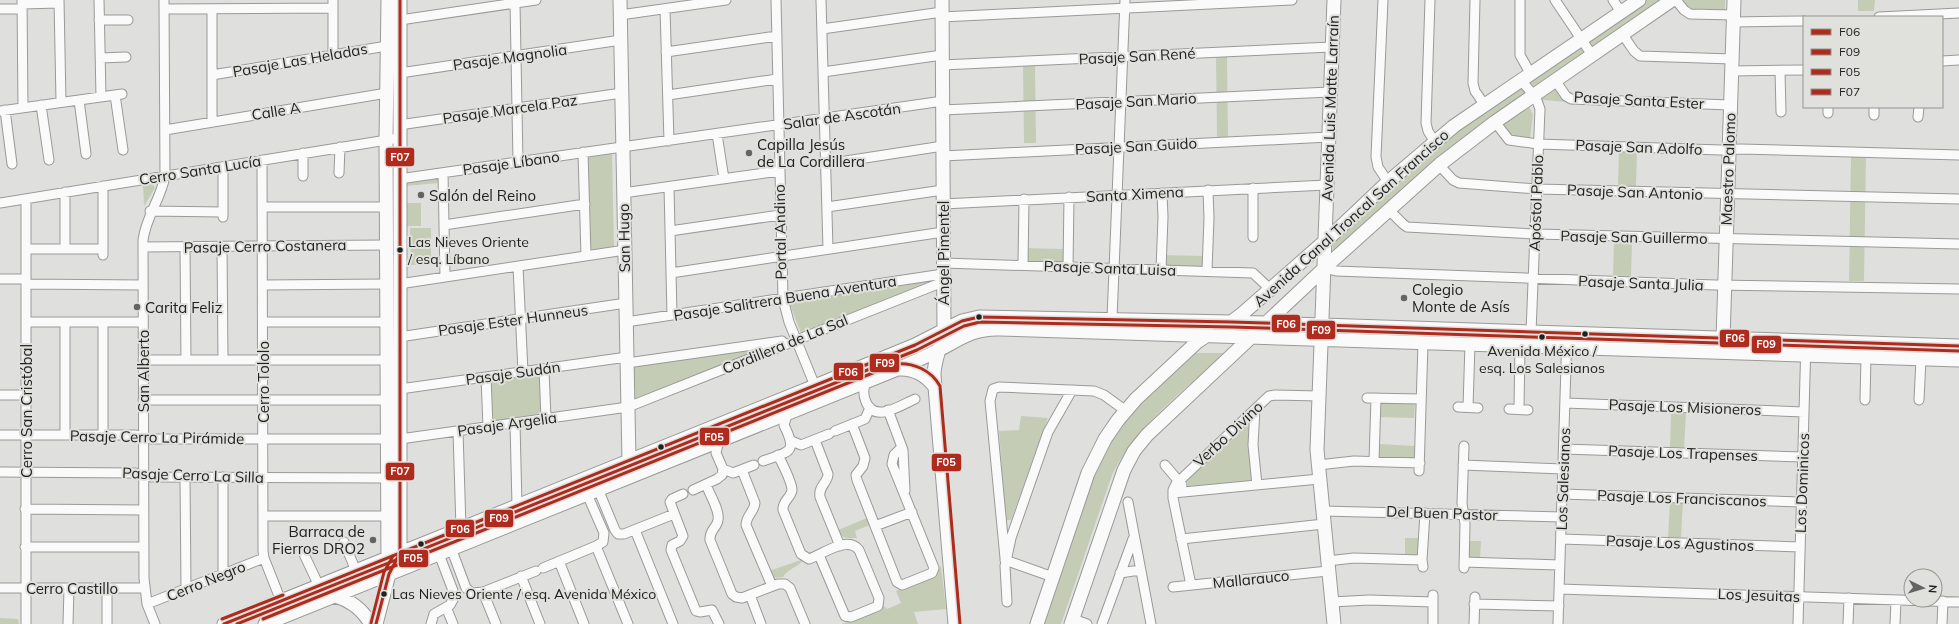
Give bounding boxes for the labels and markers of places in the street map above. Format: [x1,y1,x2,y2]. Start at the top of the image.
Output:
place label: Capilla Jesús de La Cordillera [757,135,865,171]
marker: Capilla Jesús de La Cordillera [744,148,754,158]
place label: Salón del Reino [429,186,536,205]
marker: Salón del Reino [416,190,426,200]
place label: Las Nieves Oriente / esq. Líbano [407,233,529,268]
marker: Las Nieves Oriente / esq. Líbano [395,245,405,255]
place label: Colegio Monte de Asís [1412,280,1510,316]
marker: Colegio Monte de Asís [1399,293,1409,303]
place label: Carita Feliz [145,298,223,317]
marker: Carita Feliz [132,302,142,312]
unlabelled marker [974,312,984,322]
unlabelled marker [1580,329,1590,339]
marker: Avenida México / esq. Los Salesianos [1537,332,1547,342]
place label: Avenida México / esq. Los Salesianos [1479,342,1605,377]
unlabelled marker [656,442,666,452]
place label: Barraca de Fierros DRO2 [272,522,365,558]
marker: Barraca de Fierros DRO2 [368,535,378,545]
unlabelled marker [416,539,426,549]
place label: Las Nieves Oriente / esq. Avenida México [392,585,656,603]
marker: Las Nieves Oriente / esq. Avenida México [379,589,389,599]

